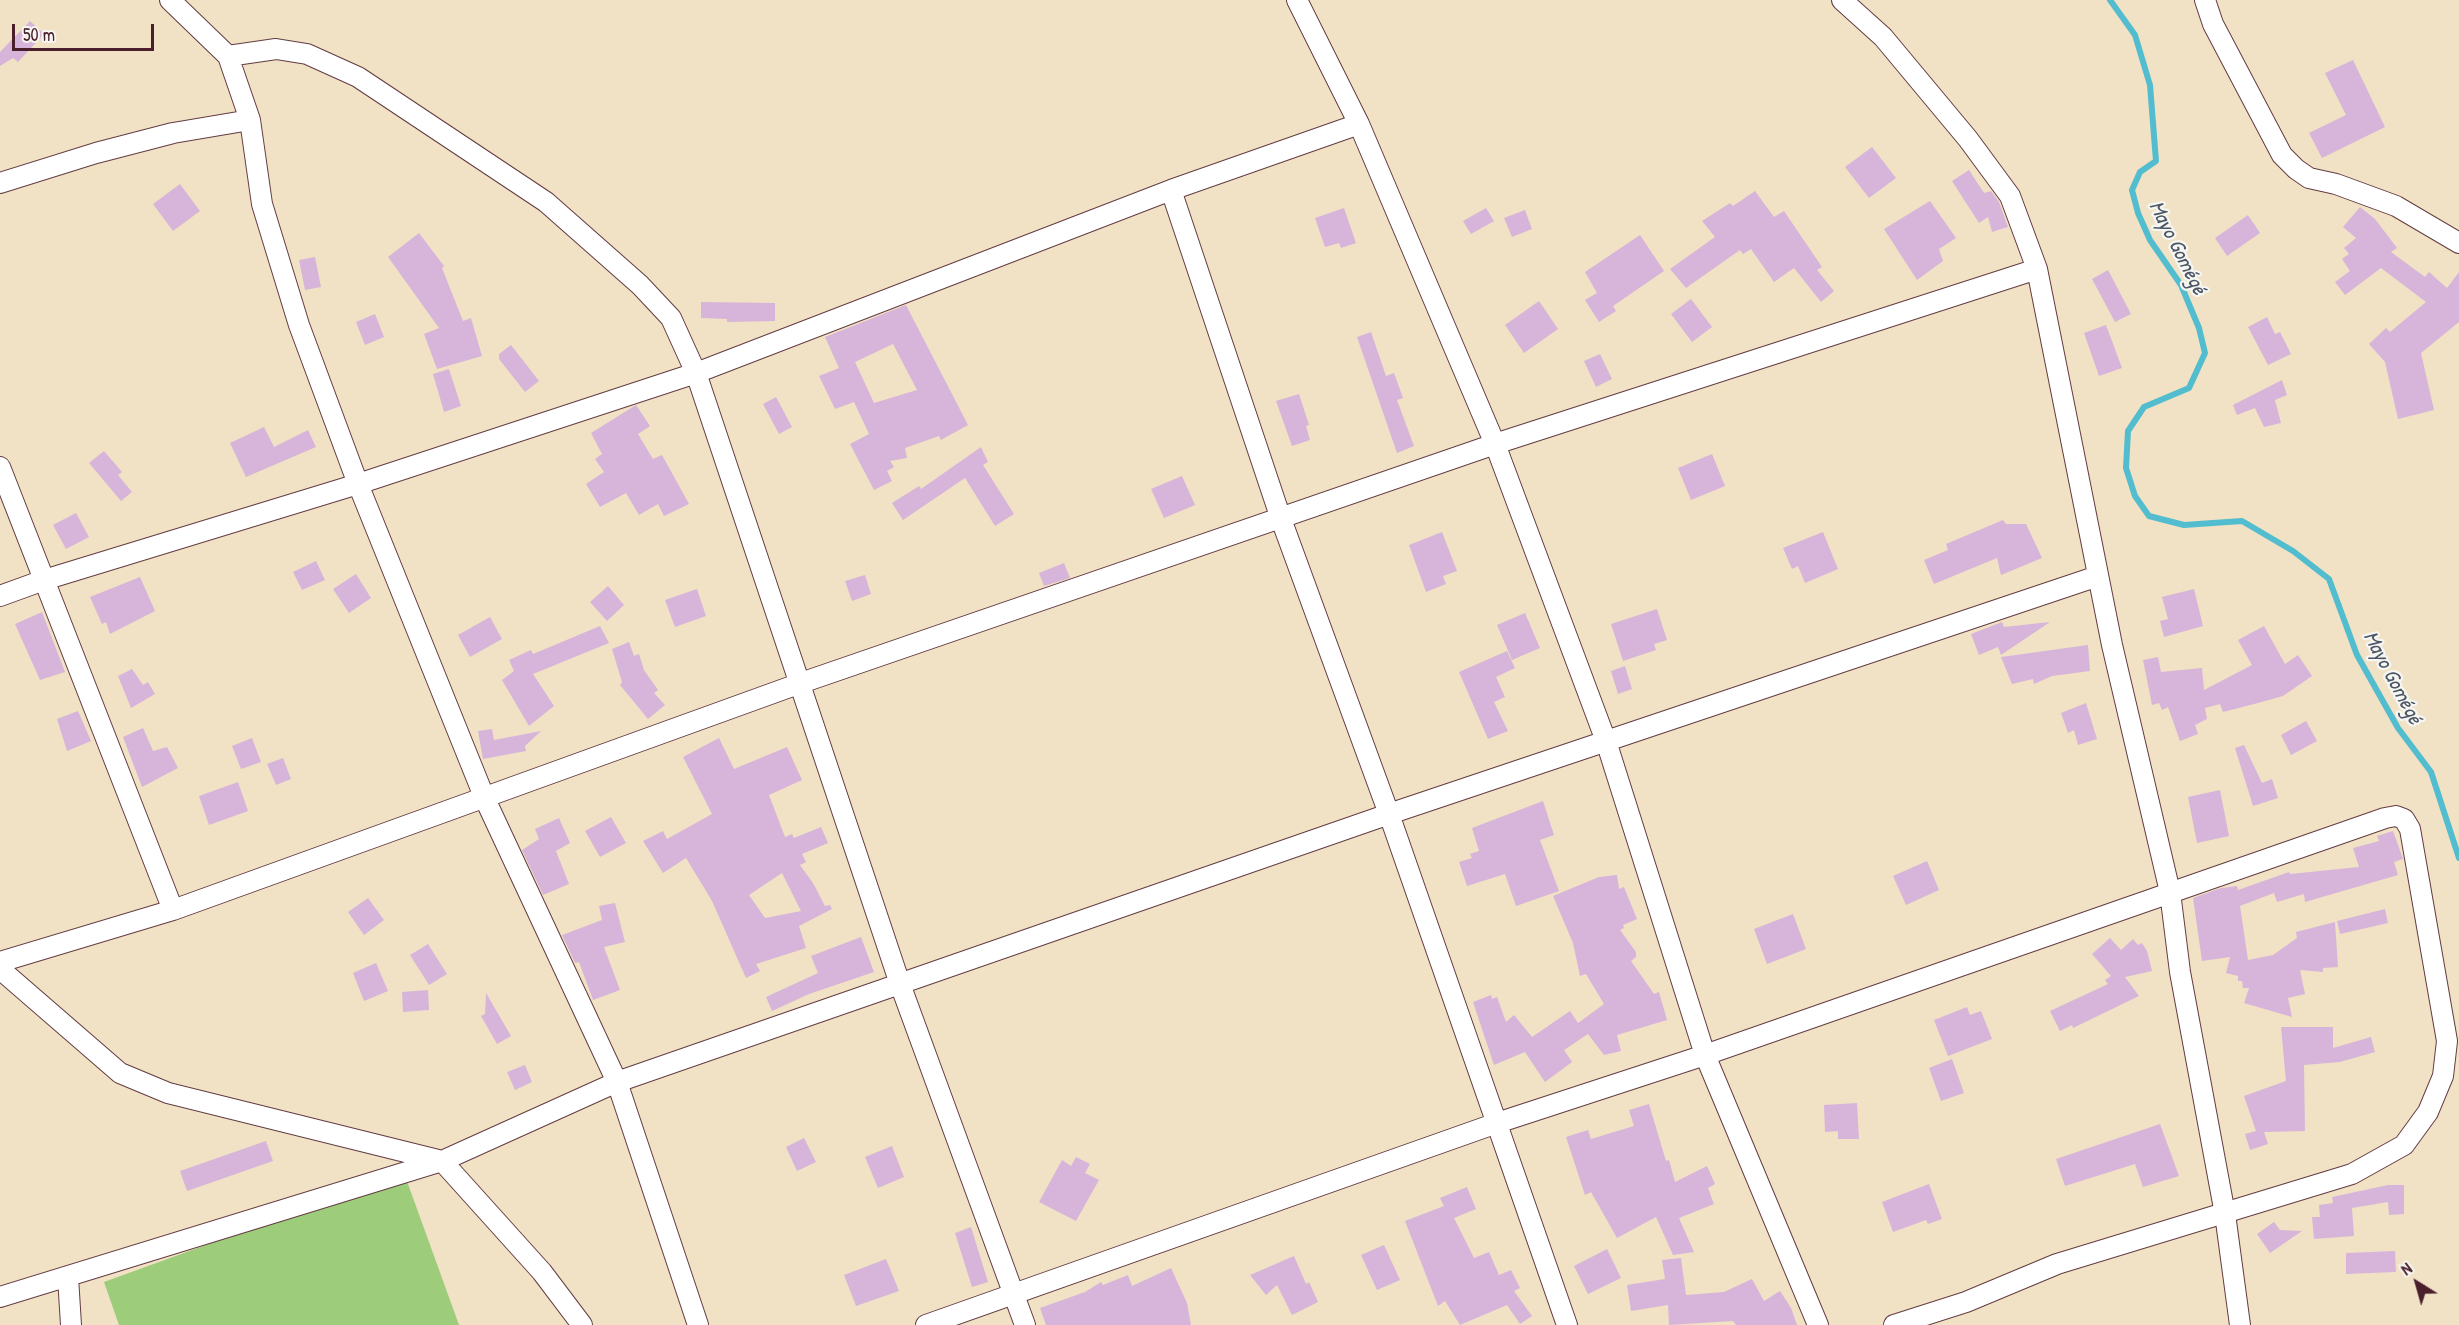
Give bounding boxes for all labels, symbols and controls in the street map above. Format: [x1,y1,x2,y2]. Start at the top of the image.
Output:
scale bar [15,12,158,50]
text: 50 m [23,22,55,47]
water label: Mayo Gomégé [2143,197,2211,299]
water label: Mayo Gomégé [2357,627,2427,729]
north arrow [2387,1253,2447,1313]
text: N [2396,1257,2416,1280]

